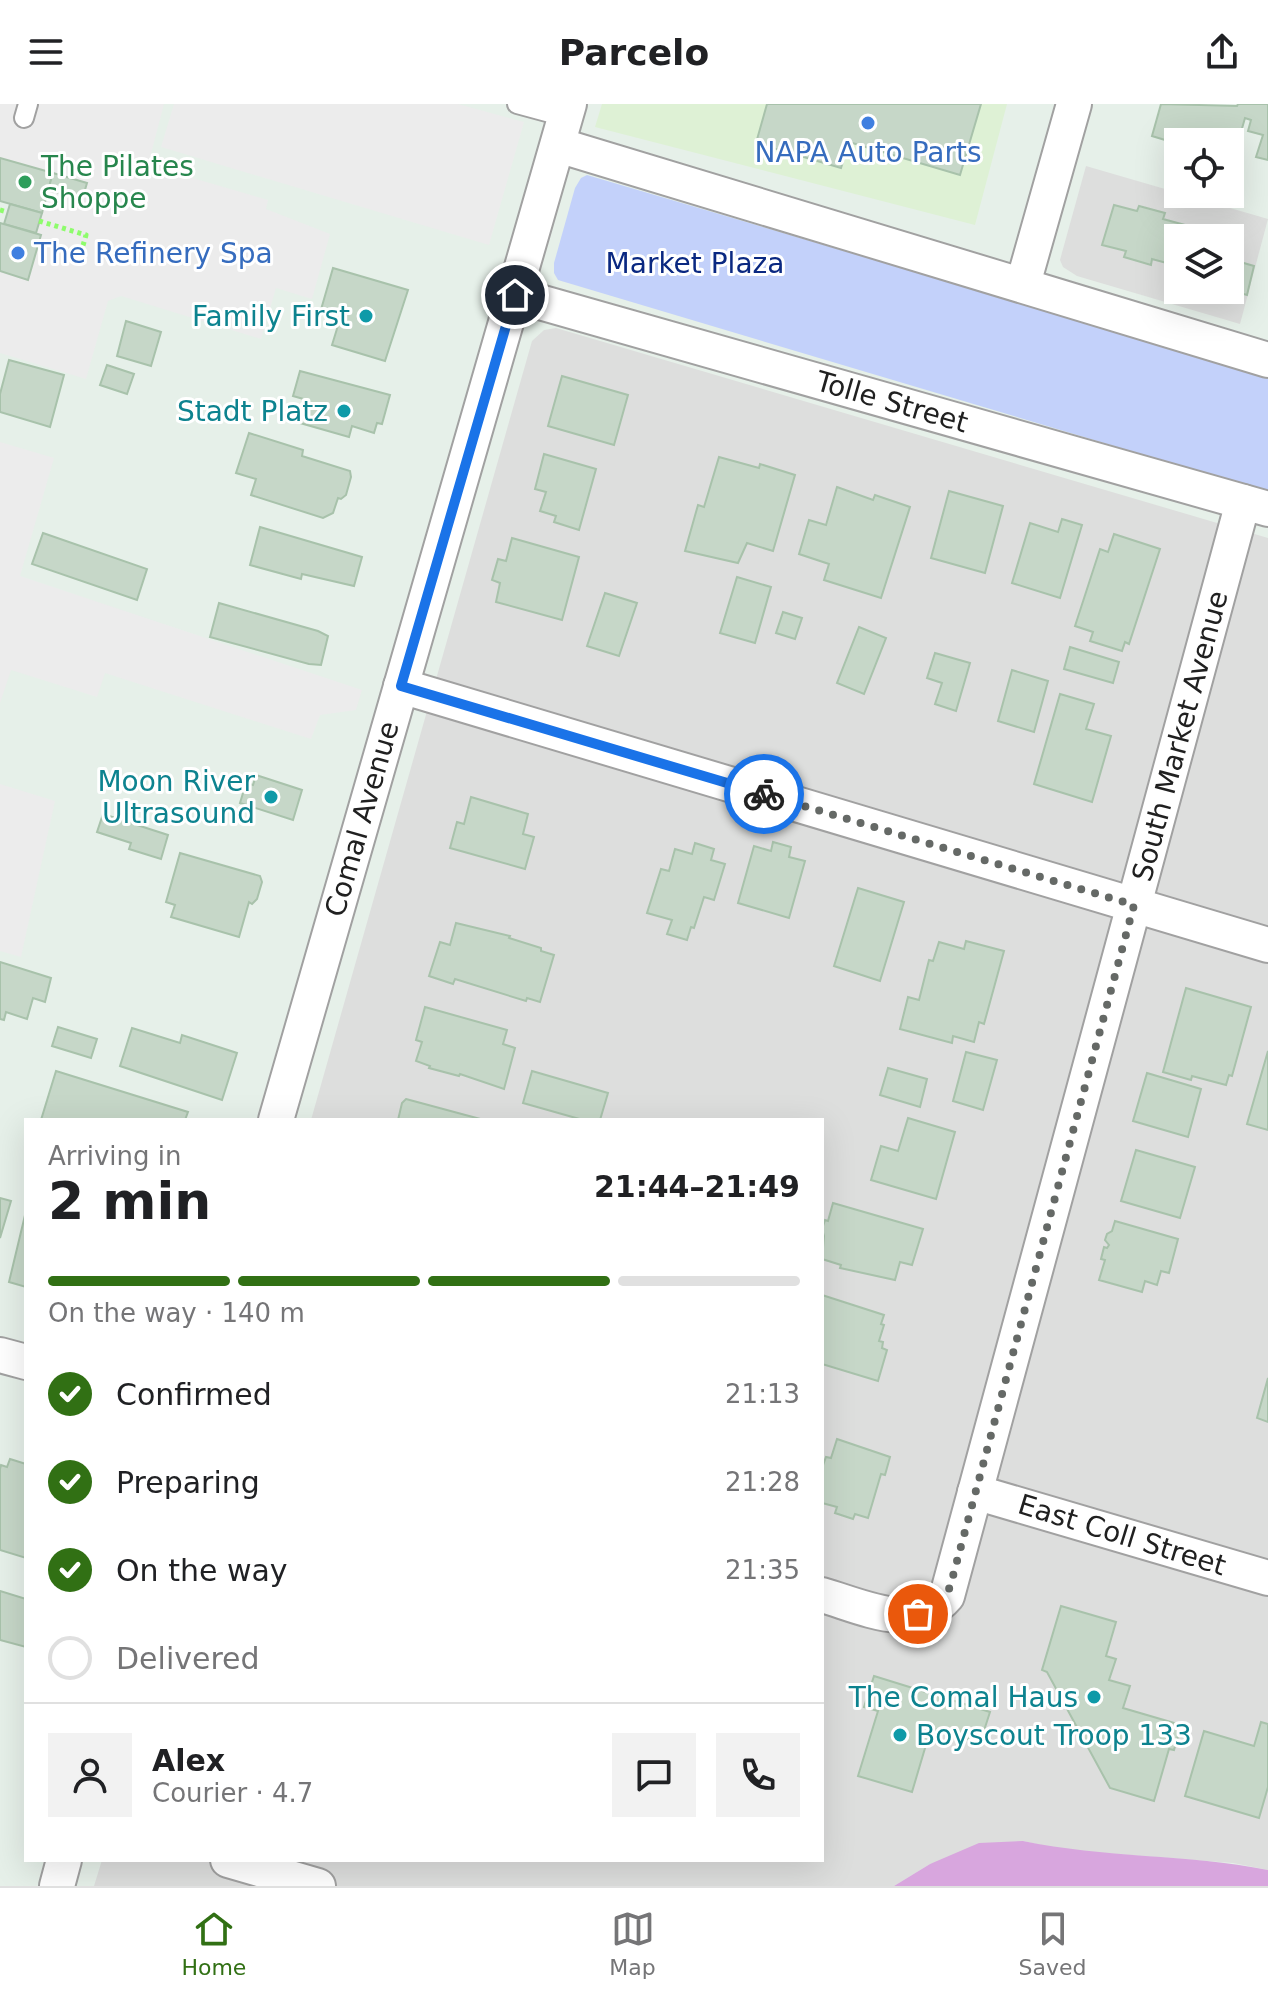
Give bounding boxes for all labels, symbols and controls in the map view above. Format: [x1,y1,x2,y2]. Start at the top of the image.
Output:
icon: menu [24,30,68,74]
icon: share [1200,30,1244,74]
text: Parcelo [559,32,709,73]
marker: NAPA Auto Parts [859,114,877,132]
map controls [1164,128,1244,304]
button: locate [1164,128,1244,208]
place label: NAPA Auto Parts [754,136,982,169]
place label: The Pilates Shoppe [40,150,194,215]
marker: The Pilates Shoppe [16,173,34,191]
button: layers [1164,224,1244,304]
place label: The Refinery Spa [33,237,273,270]
marker: The Refinery Spa [9,244,27,262]
park label: Market Plaza [606,247,784,280]
pin [481,261,549,329]
icon: home [493,273,537,317]
place label: Family First [192,300,350,333]
marker: Family First [357,307,375,325]
street label: Tolle Street [811,364,972,439]
place label: Stadt Platz [177,395,328,428]
marker: Stadt Platz [335,402,353,420]
street label: South Market Avenue [1125,587,1235,885]
street label: Comal Avenue [318,717,406,921]
courier [724,754,804,834]
place label: Moon River Ultrasound [97,765,255,830]
icon: bike [742,772,786,816]
marker: Moon River Ultrasound [262,788,280,806]
text: Arriving in [48,1141,182,1171]
text: 21:44–21:49 [594,1169,800,1204]
text: 2 min [48,1171,211,1231]
text: On the way · 140 m [48,1298,305,1328]
icon: check [48,1372,92,1416]
text: Confirmed [116,1377,272,1412]
text: 21:13 [725,1379,800,1409]
icon: check [48,1460,92,1504]
text: Preparing [116,1465,260,1500]
text: 21:28 [725,1467,800,1497]
street label: East Coll Street [1014,1488,1230,1582]
icon: check [48,1548,92,1592]
text: On the way [116,1553,288,1588]
text: 21:35 [725,1555,800,1585]
pin [884,1580,952,1648]
icon: bag [896,1592,940,1636]
text: Delivered [116,1641,260,1676]
place label: The Comal Haus [848,1681,1078,1714]
marker: The Comal Haus [1085,1688,1103,1706]
place label: Boyscout Troop 133 [916,1719,1192,1752]
marker: Boyscout Troop 133 [891,1726,909,1744]
button: person [48,1733,132,1817]
button: chat [612,1733,696,1817]
button: phone [716,1733,800,1817]
text: Alex [152,1743,225,1778]
text: Courier · 4.7 [152,1778,313,1808]
tab: Home [181,1907,246,1980]
tab: Map [609,1907,656,1980]
tab: Saved [1019,1907,1087,1980]

